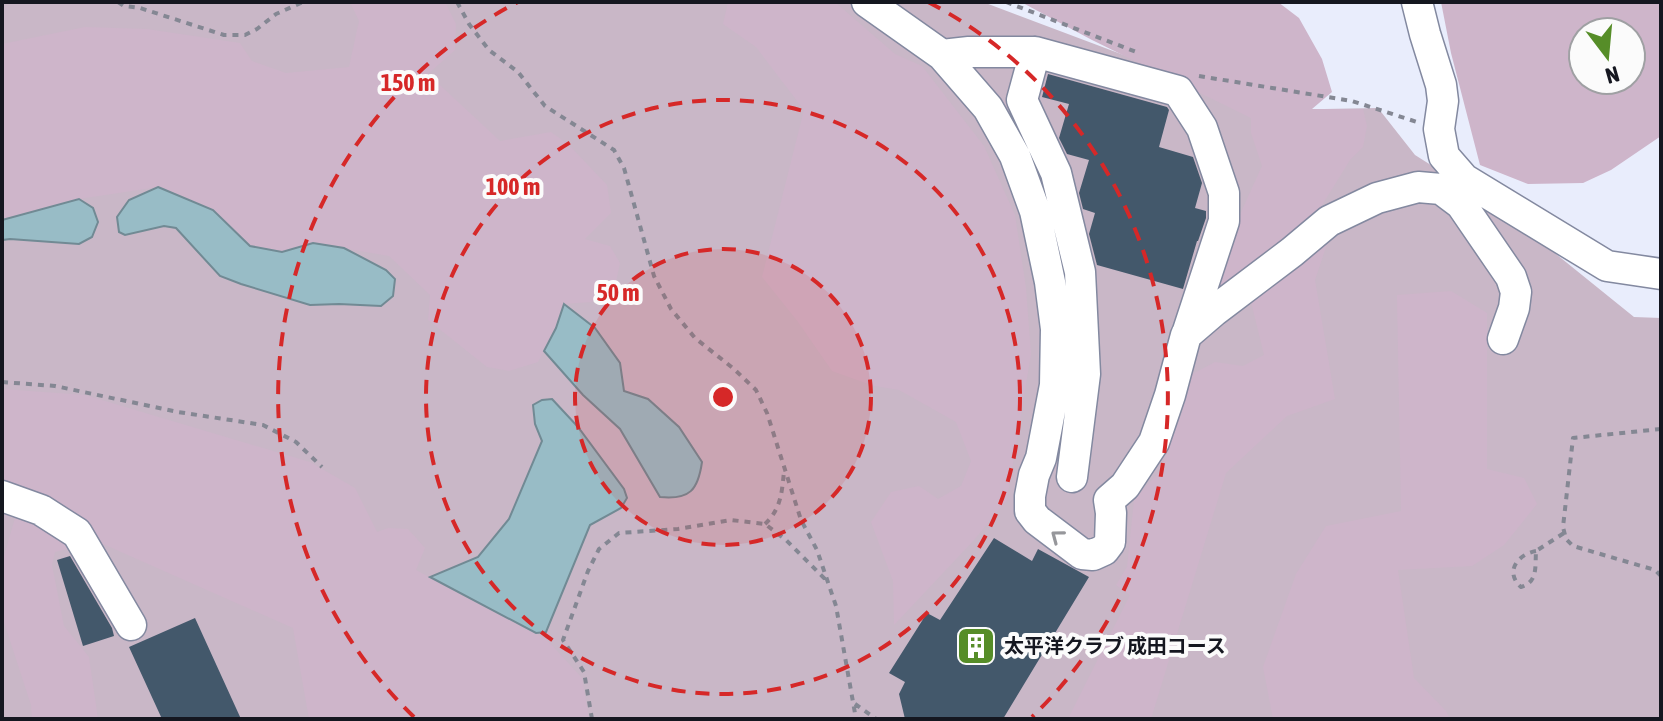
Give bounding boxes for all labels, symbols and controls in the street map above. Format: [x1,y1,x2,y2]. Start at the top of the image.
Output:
north arrow [1567,16,1647,96]
text: N [1603,61,1622,90]
text: 150 m [381,69,435,96]
text: 100 m [486,173,540,200]
text: 50 m [596,279,640,306]
centre of rings [709,383,737,411]
one-way arrow [1051,531,1066,545]
building icon: 太平洋クラブ 成田コース [955,625,997,667]
place label: 太平洋クラブ 成田コース [1004,634,1226,657]

